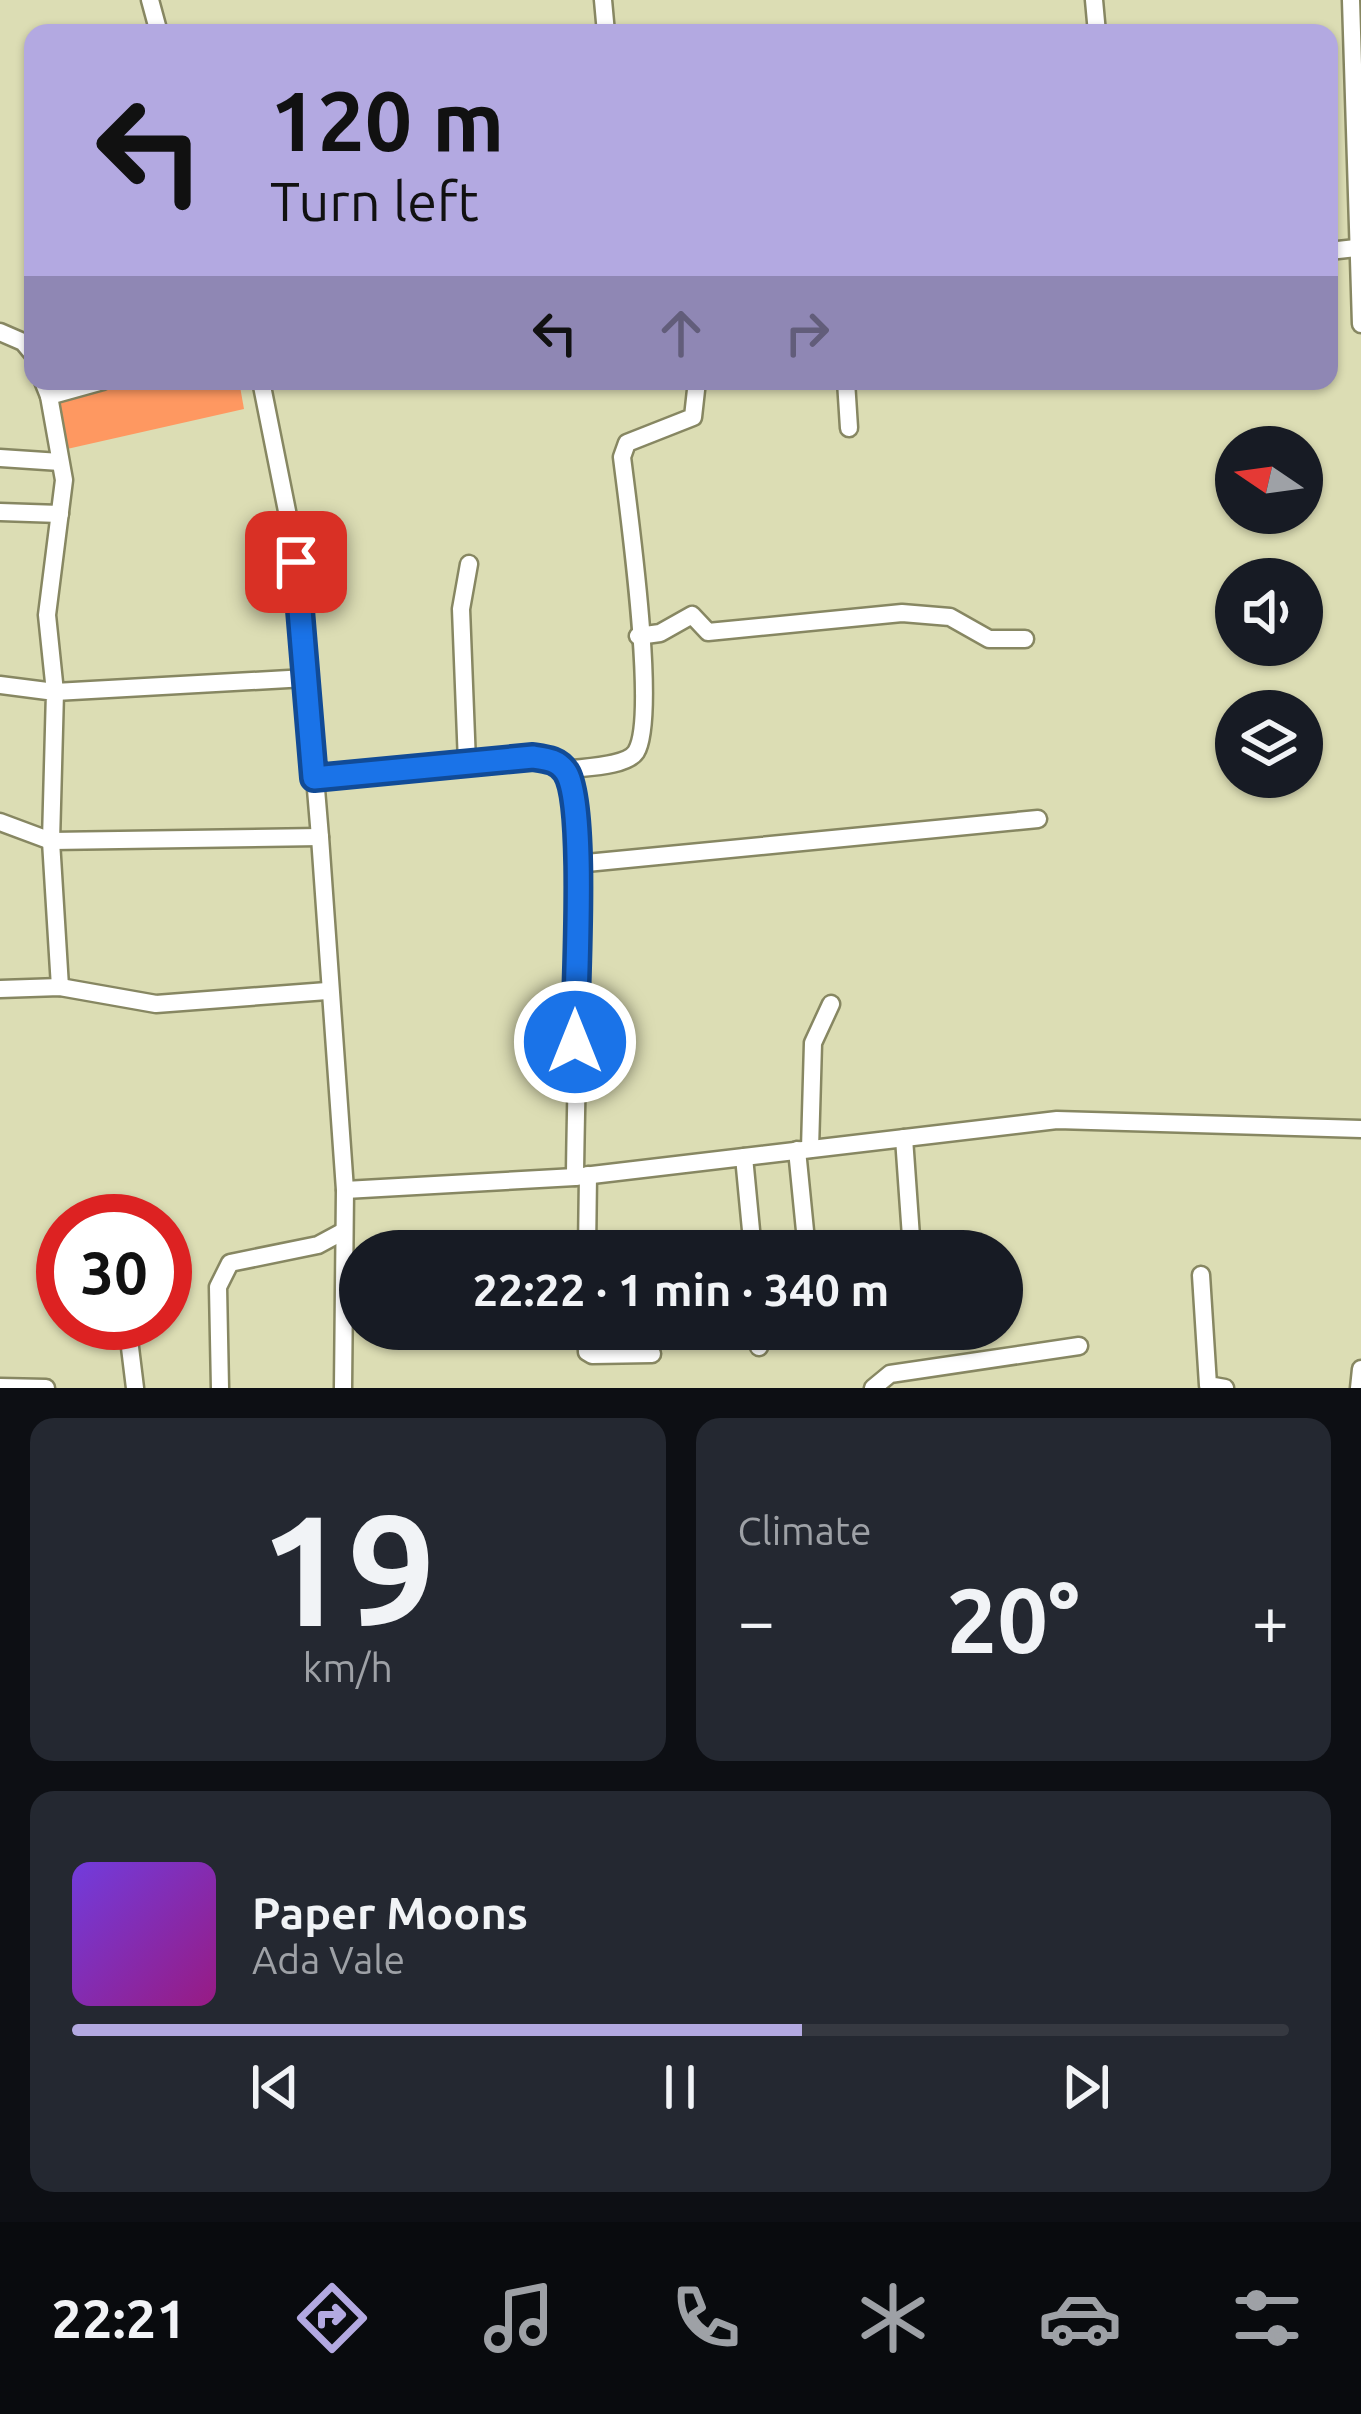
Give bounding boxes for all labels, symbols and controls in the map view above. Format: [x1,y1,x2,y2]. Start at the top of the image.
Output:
icon: left [72,72,228,228]
text: 120 m [270,73,504,167]
text: Turn left [270,171,479,231]
icon: left [522,300,588,366]
icon: ahead [648,300,714,366]
icon: right [774,300,840,366]
north arrow [1215,426,1323,534]
map controls [1215,426,1323,798]
pin [245,511,347,613]
icon: arrive [263,529,329,595]
button: sound [1215,558,1323,666]
button: layers [1215,690,1323,798]
position arrow [512,979,638,1105]
speed limit sign: 30 [36,1194,192,1350]
text: 22:22 · 1 min · 340 m [473,1264,889,1315]
text: 19 [260,1481,436,1655]
text: Climate [738,1509,872,1552]
text: 20° [947,1569,1080,1670]
text: − [738,1583,775,1657]
text: + [1252,1583,1289,1657]
text: km/h [303,1646,393,1689]
text: Paper Moons [252,1887,528,1938]
text: Ada Vale [252,1938,405,1981]
icon: previous [242,2054,308,2120]
icon: pause [647,2054,713,2120]
icon: next [1053,2054,1119,2120]
icon: directions [290,2276,374,2360]
icon: music [477,2276,561,2360]
icon: phone [664,2276,748,2360]
icon: climate [851,2276,935,2360]
icon: car [1038,2276,1122,2360]
icon: filters [1225,2276,1309,2360]
text: 22:21 [52,2288,187,2348]

